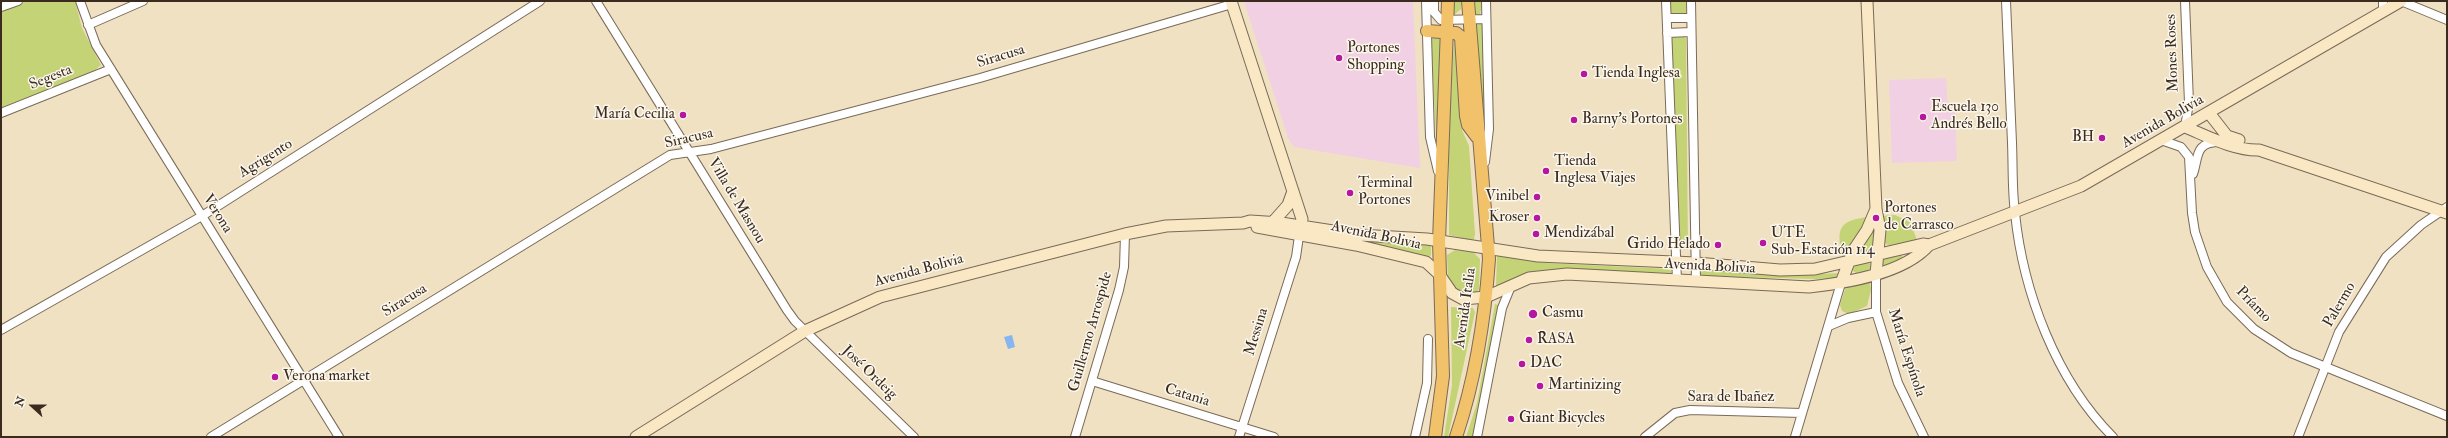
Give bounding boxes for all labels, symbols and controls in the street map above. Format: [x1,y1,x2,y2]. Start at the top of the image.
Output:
street label: Mones Roses [2163,14,2183,92]
place label: Portones Shopping [1347,40,1405,75]
street label: Siracusa [975,41,1027,73]
marker: Portones Shopping [1334,53,1344,63]
street label: Segesta [27,61,75,95]
place label: Tienda Inglesa [1592,65,1680,83]
marker: Tienda Inglesa [1579,69,1589,79]
street label: Avenida Bolivia [2119,91,2207,153]
place label: Escuela 130 Andrés Bello [1931,99,2007,134]
place label: María Cecilia [594,106,675,124]
marker: María Cecilia [678,110,688,120]
place label: Barny's Portones [1582,111,1682,129]
marker: Escuela 130 Andrés Bello [1918,112,1928,122]
marker: Barny's Portones [1569,115,1579,125]
street label: Siracusa [663,125,715,153]
place label: BH [2072,129,2094,147]
marker: BH [2097,133,2107,143]
street label: Agrigento [236,136,296,182]
place label: Tienda Inglesa Viajes [1554,153,1635,188]
street label: Villa de Masnou [703,155,769,247]
marker: Tienda Inglesa Viajes [1541,166,1551,176]
place label: Terminal Portones [1358,175,1412,210]
marker: Terminal Portones [1345,188,1355,198]
place label: Vinibel [1485,188,1529,206]
street label: Verona [198,191,236,237]
marker: Vinibel [1532,192,1542,202]
place label: Portones de Carrasco [1884,200,1954,235]
place label: Kroser [1489,209,1529,227]
marker: Kroser [1532,213,1542,223]
marker: Portones de Carrasco [1871,213,1881,223]
street label: Avenida Bolivia [1329,218,1423,254]
place label: Mendizábal [1544,225,1614,243]
place label: UTE Sub-Estación 114 [1771,225,1875,260]
marker: Mendizábal [1531,229,1541,239]
place label: Grido Helado [1627,236,1710,254]
marker: UTE Sub-Estación 114 [1758,238,1768,248]
marker: Grido Helado [1713,240,1723,250]
street label: Avenida Bolivia [872,250,966,292]
street label: Avenida Bolivia [1664,256,1756,278]
street label: Avenida Italia [1451,267,1481,349]
street label: Guillermo Arrospide [1065,270,1117,394]
street label: Palermo [2320,279,2360,331]
street label: Siracusa [379,280,431,322]
street label: Príamo [2232,283,2274,327]
place label: Casmu [1542,305,1583,323]
street label: Messina [1241,306,1273,358]
street label: María Espínola [1883,307,1929,399]
marker: Casmu [1527,308,1539,320]
place label: RASA [1537,331,1575,349]
marker: RASA [1524,335,1534,345]
street label: José Ordeig [837,342,901,404]
place label: DAC [1530,355,1562,373]
marker: DAC [1517,359,1527,369]
place label: Verona market [283,368,370,386]
marker: Verona market [270,372,280,382]
place label: Martinizing [1548,377,1621,395]
street label: Catania [1162,381,1212,411]
marker: Martinizing [1535,381,1545,391]
north arrow [12,386,52,426]
street label: Sara de Ibañez [1687,389,1775,407]
text: N [12,395,28,408]
place label: Giant Bicycles [1519,410,1605,428]
marker: Giant Bicycles [1506,414,1516,424]

